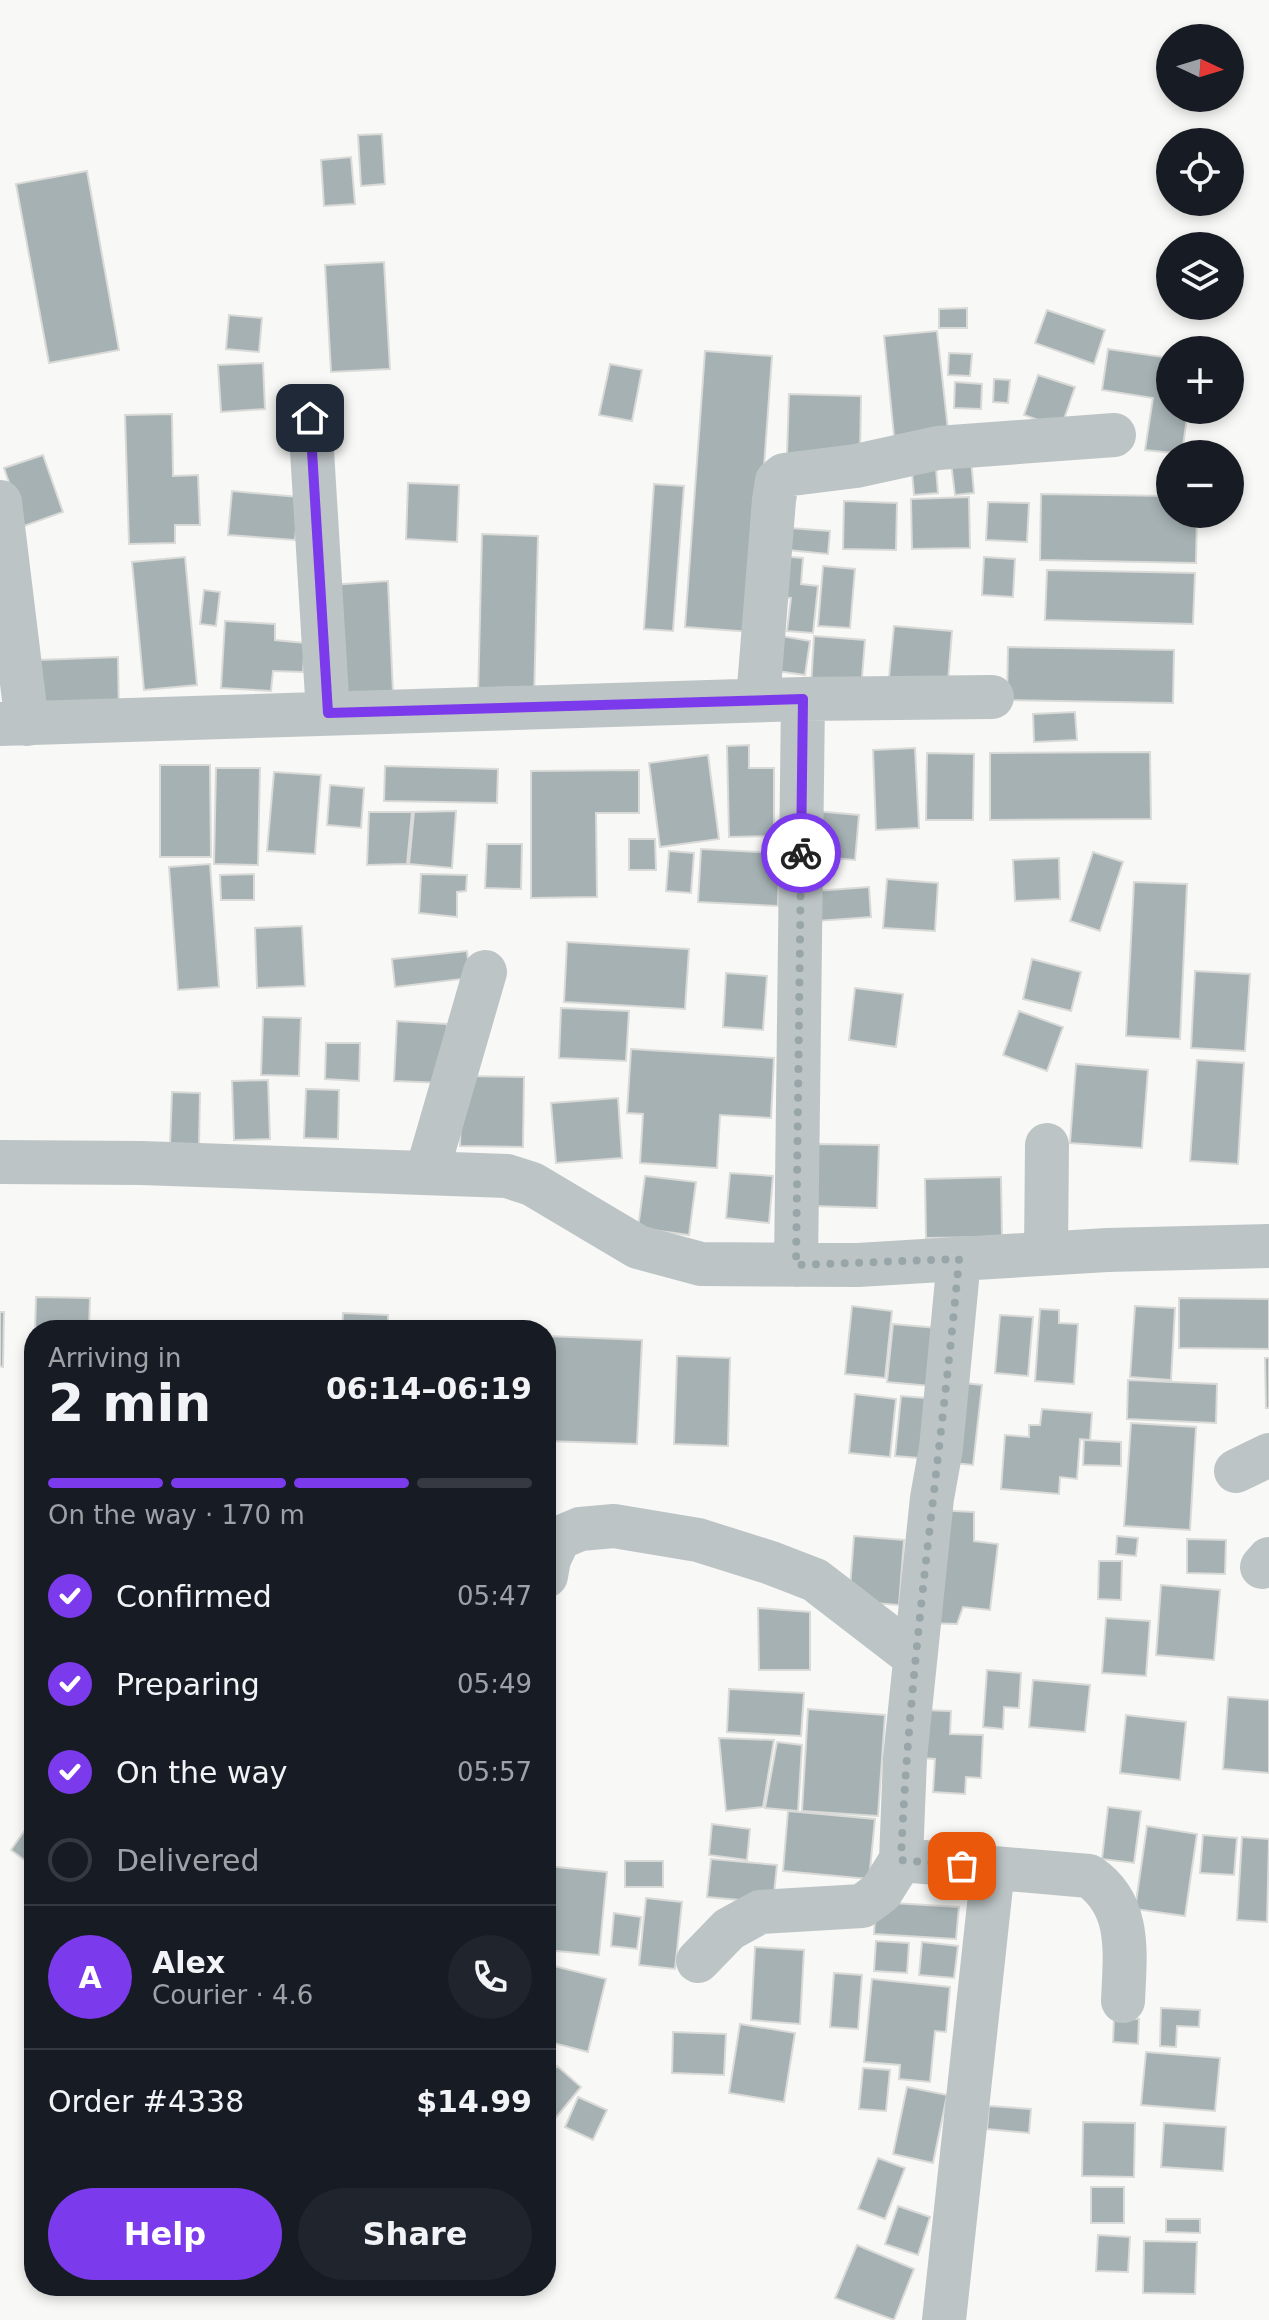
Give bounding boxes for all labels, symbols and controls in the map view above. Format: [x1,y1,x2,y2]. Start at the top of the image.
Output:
north arrow [1156,24,1244,112]
map controls [1156,24,1244,528]
button: locate [1156,128,1244,216]
button: layers [1156,232,1244,320]
button: + [1156,336,1244,424]
pin [276,384,344,452]
icon: home [288,396,332,440]
button: − [1156,440,1244,528]
courier [761,813,841,893]
icon: bike [779,831,823,875]
text: Arriving in [48,1343,182,1373]
text: 06:14–06:19 [326,1371,532,1406]
text: 2 min [48,1373,211,1433]
text: On the way · 170 m [48,1500,305,1530]
icon: check [48,1574,92,1618]
text: Confirmed [116,1579,272,1614]
text: 05:47 [457,1581,532,1611]
icon: check [48,1662,92,1706]
text: Preparing [116,1667,260,1702]
text: 05:49 [457,1669,532,1699]
icon: check [48,1750,92,1794]
text: On the way [116,1755,288,1790]
text: 05:57 [457,1757,532,1787]
pin [928,1832,996,1900]
text: Delivered [116,1843,260,1878]
icon: bag [940,1844,984,1888]
button: phone [448,1935,532,2019]
text: Alex [152,1945,225,1980]
text: A [78,1960,102,1995]
text: Courier · 4.6 [152,1980,313,2010]
text: Order #4338 [48,2084,244,2119]
text: $14.99 [416,2084,532,2119]
button: Help [48,2188,282,2280]
button: Share [298,2188,532,2280]

